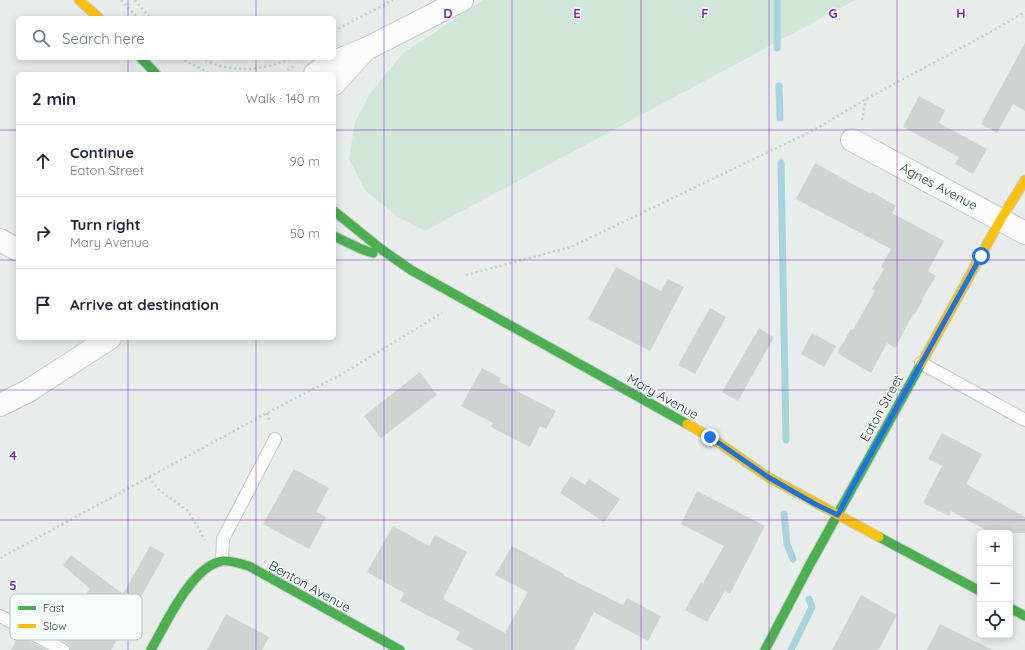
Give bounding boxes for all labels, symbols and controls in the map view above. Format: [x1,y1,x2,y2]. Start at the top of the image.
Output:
text: D [443,5,453,21]
text: E [573,5,581,21]
text: F [701,5,709,21]
text: G [828,5,838,21]
text: H [956,5,966,21]
search box [16,16,336,60]
icon: search [30,27,52,49]
text: Search here [62,29,145,48]
text: 2 min [32,88,76,109]
text: Walk · 140 m [245,90,320,106]
text: Continue [70,143,134,162]
icon: ahead [32,150,54,172]
text: 90 m [290,153,320,169]
street label: Agnes Avenue [897,159,981,213]
text: Eaton Street [70,162,144,178]
text: Turn right [70,215,141,234]
icon: right [32,222,54,244]
text: 50 m [290,225,320,241]
text: Mary Avenue [70,234,149,250]
route start [972,247,990,265]
icon: arrive [32,294,54,316]
text: Arrive at destination [70,295,219,314]
street label: Mary Avenue [625,370,701,422]
street label: Eaton Street [856,372,906,444]
route end [701,428,719,446]
text: 4 [9,447,17,463]
map controls [977,530,1013,638]
button: + [977,530,1013,566]
street label: Benton Avenue [266,557,354,615]
button: − [977,566,1013,602]
text: 5 [9,577,17,593]
legend [10,594,142,640]
text: Fast [43,601,65,615]
button: locate [977,602,1013,638]
text: Slow [43,619,67,633]

